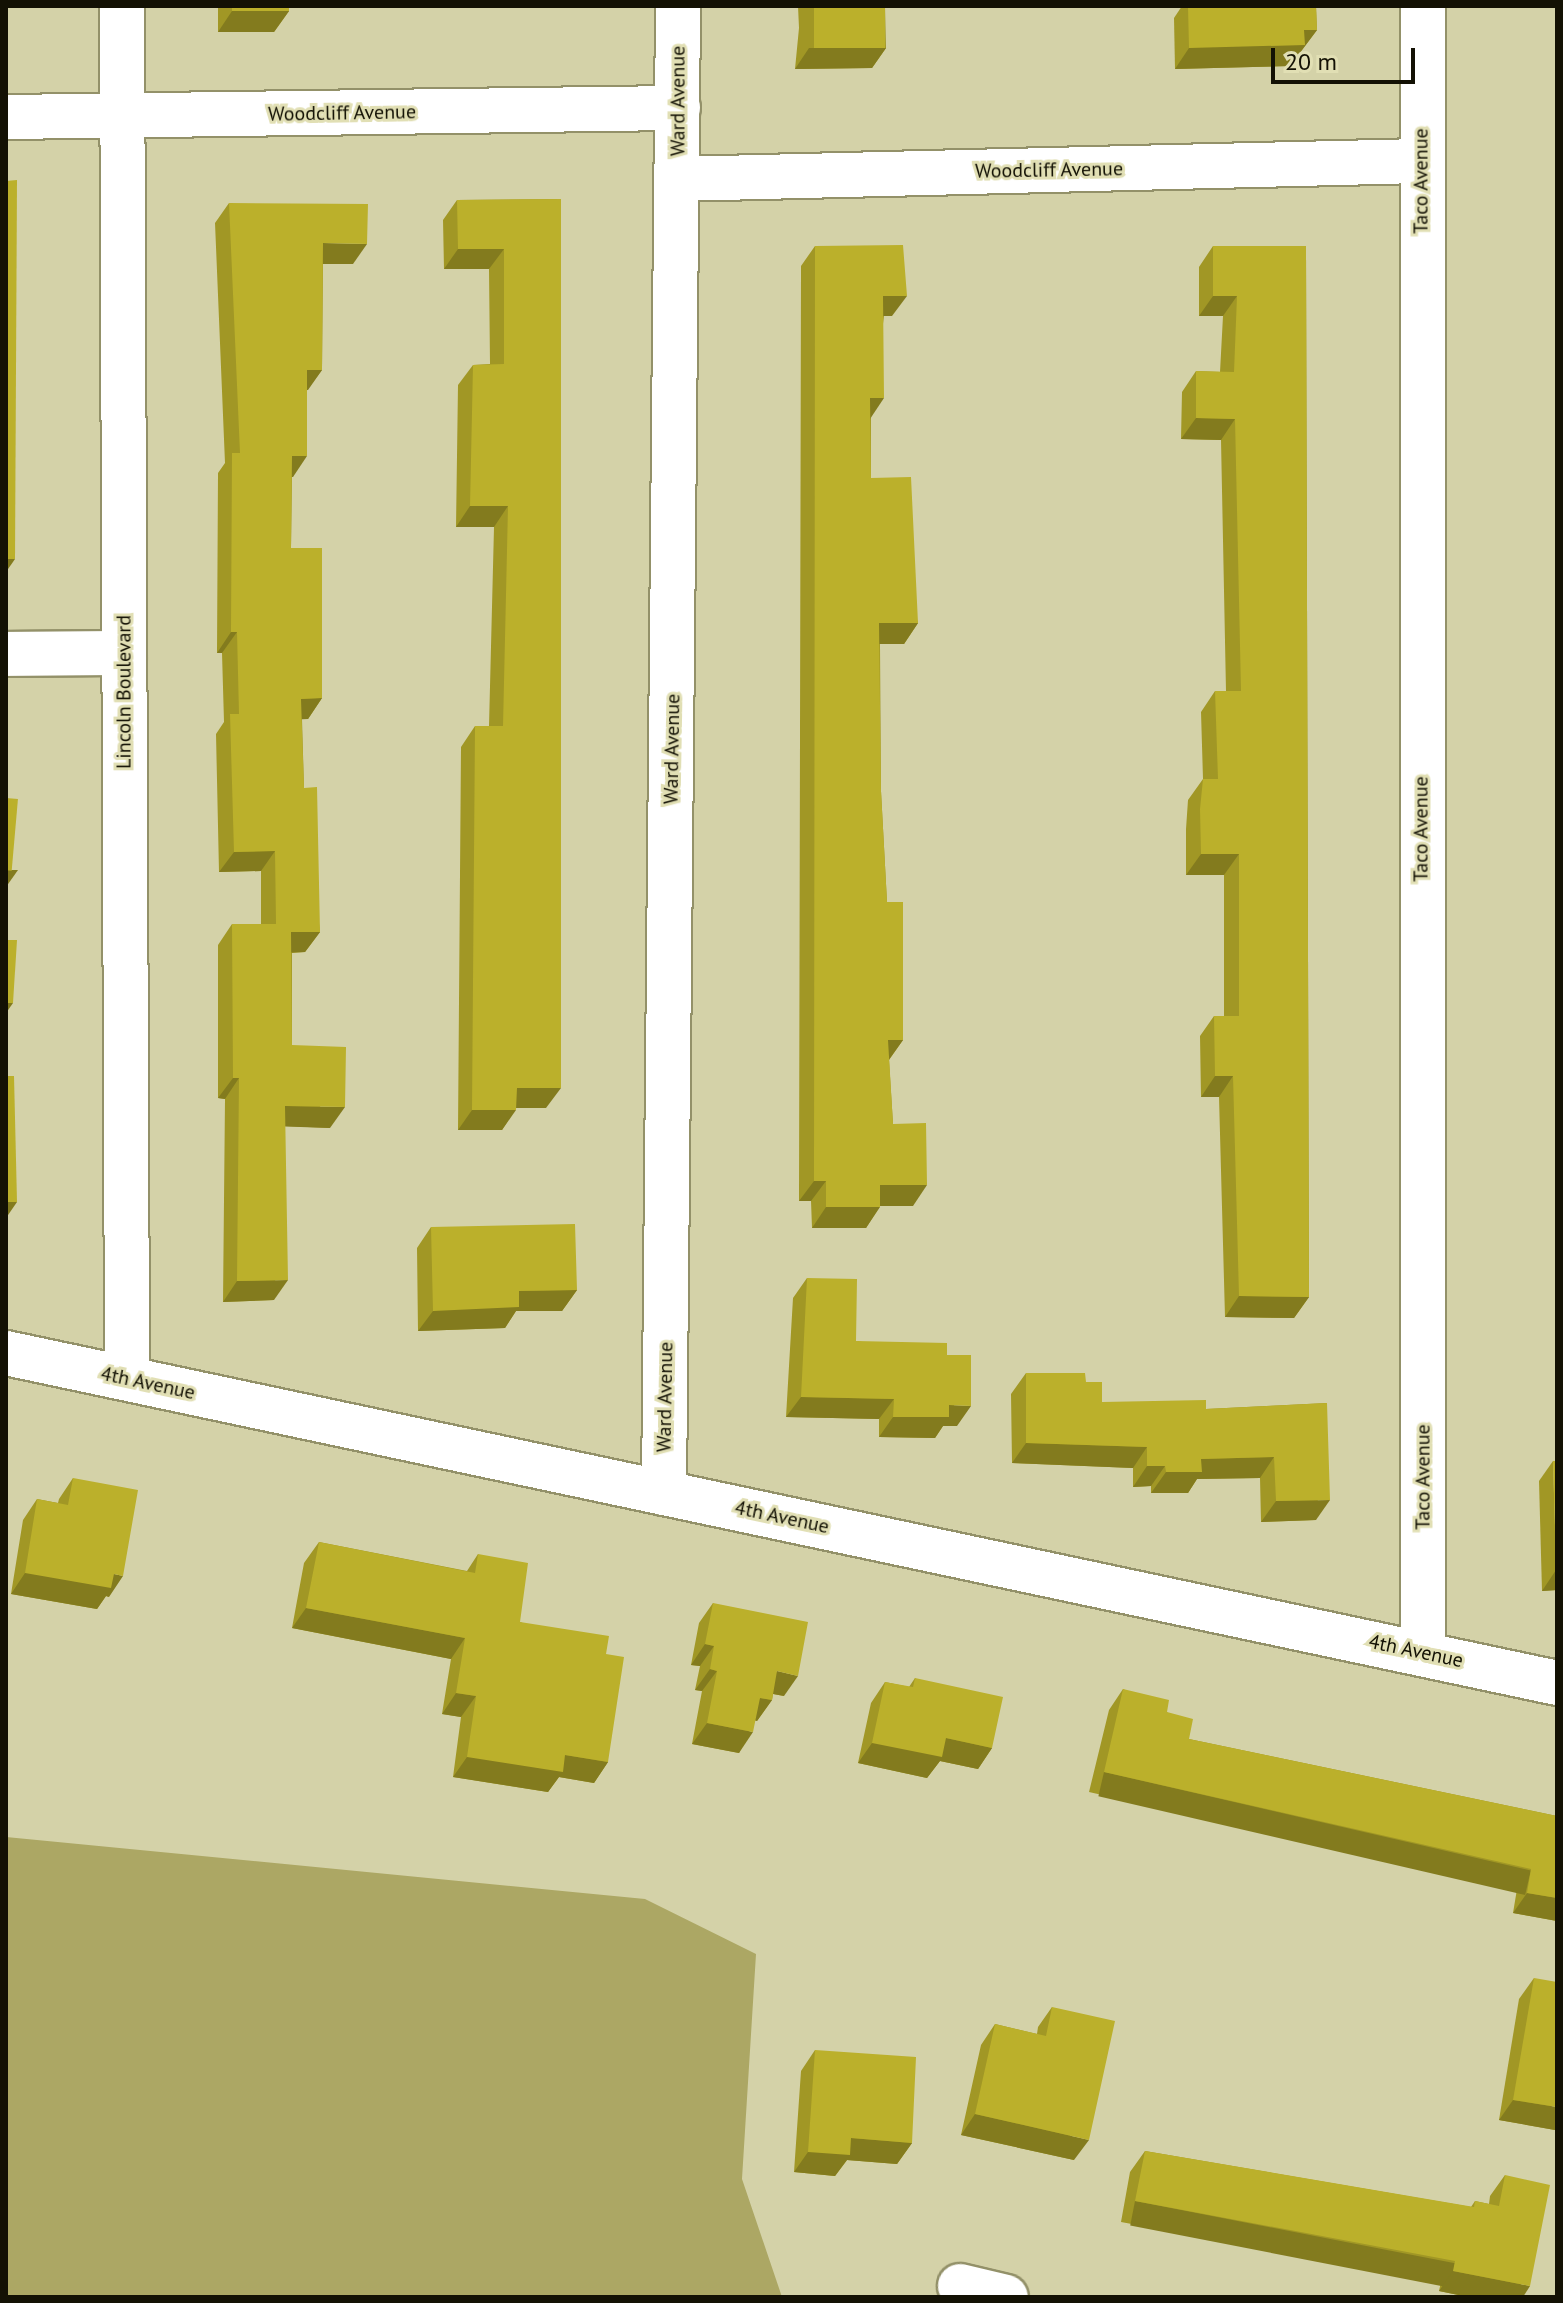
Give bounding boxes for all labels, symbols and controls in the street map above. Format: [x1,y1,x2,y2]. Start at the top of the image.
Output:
scale bar [1275,32,1419,82]
street label: Ward Avenue [666,45,690,157]
text: 20 m [1285,46,1337,77]
street label: Woodcliff Avenue [267,100,417,126]
street label: Taco Avenue [1409,128,1433,234]
street label: Woodcliff Avenue [974,157,1124,183]
street label: Lincoln Boulevard [112,615,136,769]
street label: Ward Avenue [659,693,685,805]
street label: Taco Avenue [1409,776,1433,882]
street label: Ward Avenue [652,1341,678,1453]
street label: 4th Avenue [98,1361,198,1405]
street label: Taco Avenue [1411,1424,1435,1530]
street label: 4th Avenue [732,1495,832,1539]
street label: 4th Avenue [1366,1629,1466,1673]

